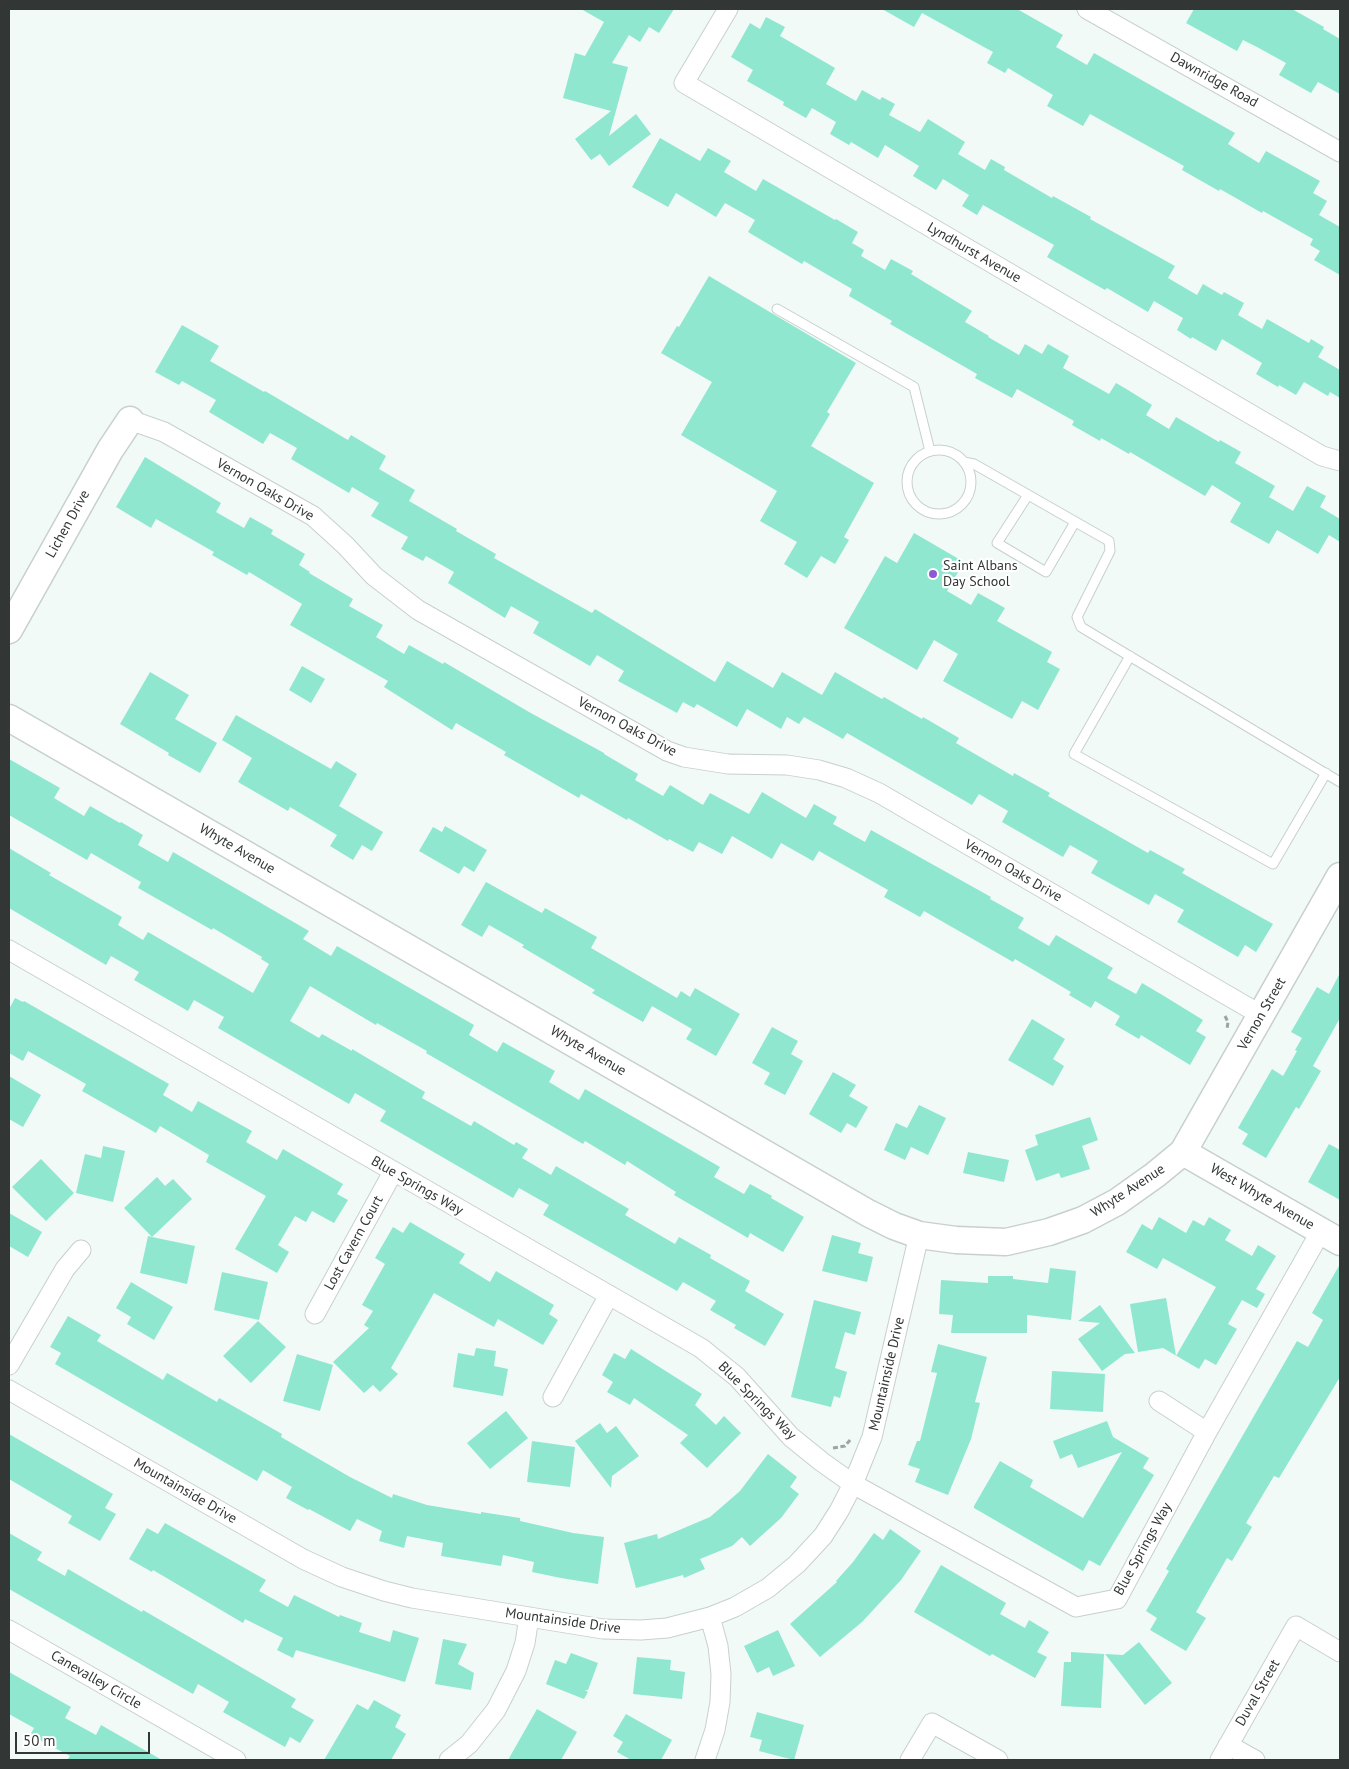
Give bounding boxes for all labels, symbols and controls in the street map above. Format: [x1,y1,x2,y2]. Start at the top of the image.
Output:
street label: Dawnridge Road [1167,49,1261,111]
street label: Lyndhurst Avenue [924,219,1024,287]
street label: Vernon Oaks Drive [213,455,317,525]
street label: Lichen Drive [43,487,93,561]
place label: Saint Albans Day School [943,558,1018,590]
marker: Saint Albans Day School [927,568,939,580]
street label: Vernon Oaks Drive [575,694,679,760]
street label: Whyte Avenue [196,820,278,878]
street label: Vernon Oaks Drive [961,836,1065,906]
street label: Vernon Street [1234,975,1290,1053]
street label: Whyte Avenue [547,1022,629,1080]
street label: Blue Springs Way [368,1153,466,1219]
street label: West Whyte Avenue [1207,1160,1317,1234]
street label: Whyte Avenue [1088,1161,1168,1221]
street label: Lost Cavern Court [321,1193,387,1293]
street label: Mountainside Drive [866,1315,908,1433]
street label: Blue Springs Way [714,1358,800,1444]
street label: Mountainside Drive [130,1455,240,1527]
street label: Blue Springs Way [1111,1500,1175,1598]
street label: Mountainside Drive [504,1605,622,1637]
street label: Canevalley Circle [48,1647,144,1713]
street label: Duval Street [1232,1657,1284,1729]
scale bar [18,1722,152,1754]
text: 50 m [23,1731,56,1750]

